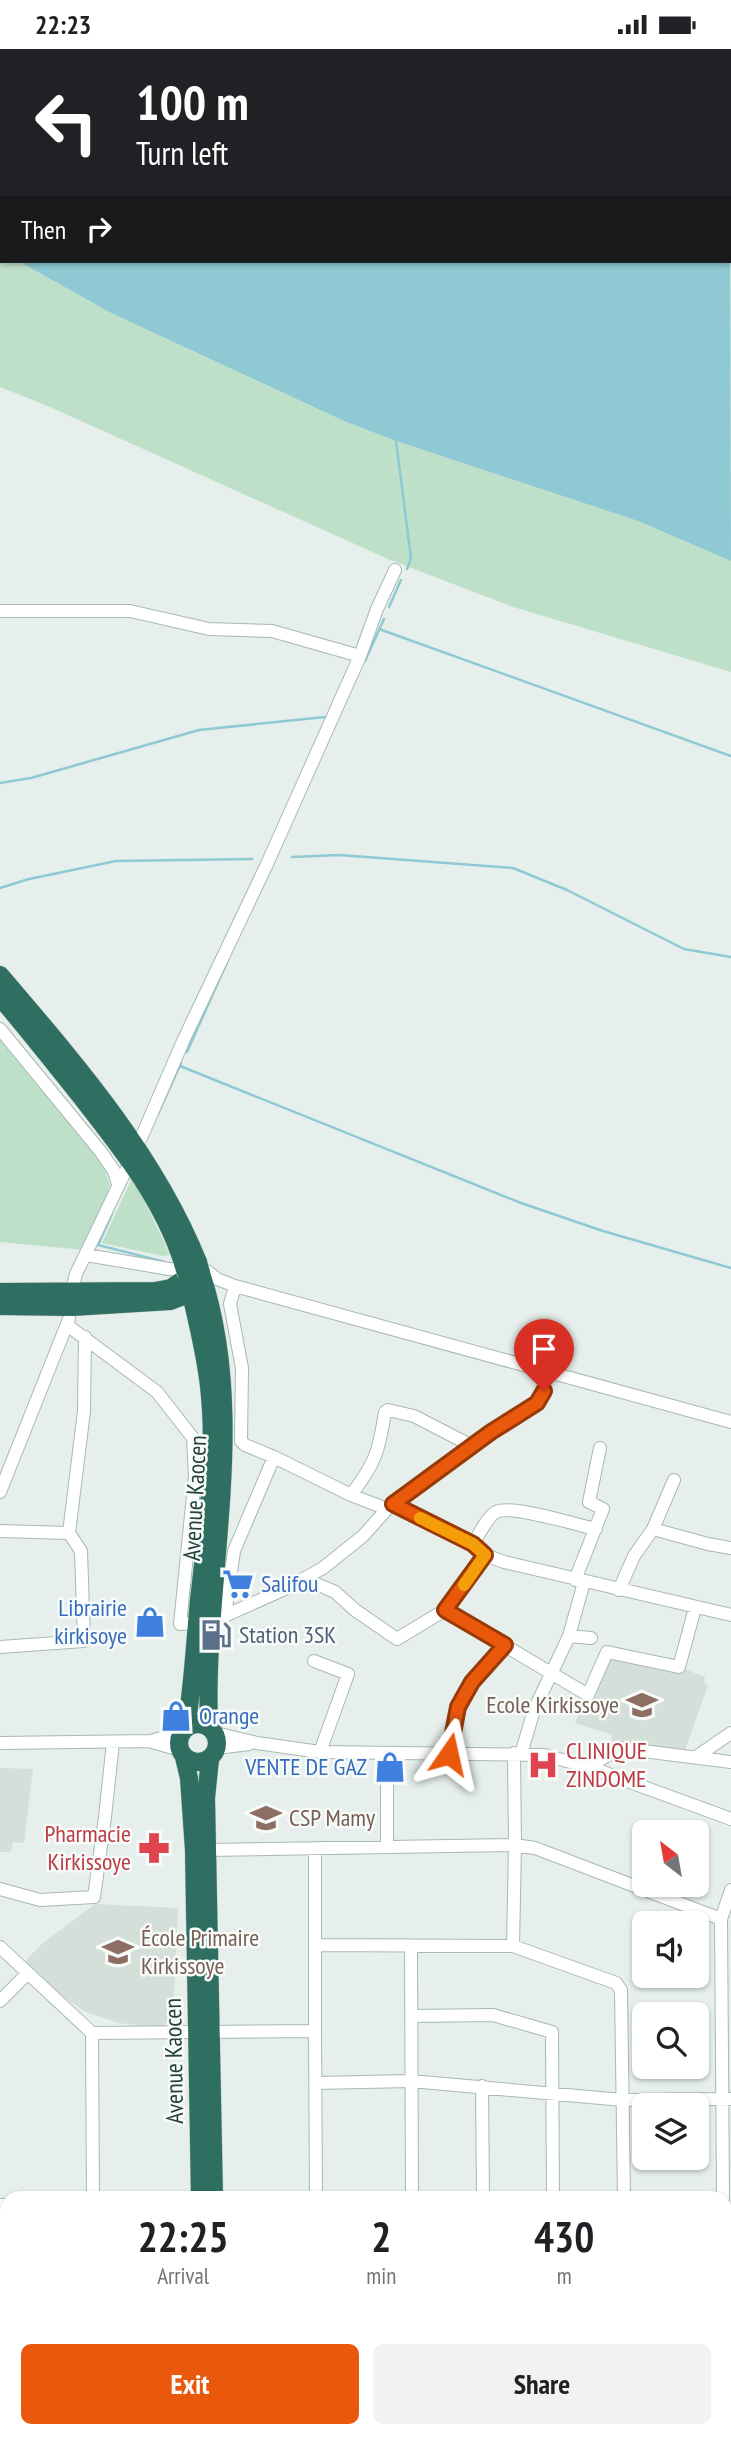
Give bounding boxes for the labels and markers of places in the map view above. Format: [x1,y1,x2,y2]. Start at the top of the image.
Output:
pin [514,1319,574,1391]
supermarket icon: Salifou [221,1567,255,1601]
place label: Salifou [261,1568,318,1599]
place label: Librairie kirkisoye [54,1592,127,1651]
shop icon: Librairie kirkisoye [133,1605,167,1639]
fuel station icon: Station 3SK [199,1618,233,1652]
place label: Station 3SK [239,1619,336,1650]
school or university icon: Ecole Kirkissoye [625,1688,659,1722]
place label: Ecole Kirkissoye [486,1689,619,1720]
shop icon: Orange [159,1699,193,1733]
place label: Orange [199,1700,259,1731]
place label: CLINIQUE ZINDOME [566,1735,647,1794]
hospital icon: CLINIQUE ZINDOME [526,1748,560,1782]
shop icon: VENTE DE GAZ [373,1750,407,1784]
place label: VENTE DE GAZ [244,1751,367,1782]
school or university icon: CSP Mamy [249,1801,283,1835]
place label: CSP Mamy [289,1802,375,1833]
place label: Pharmacie Kirkissoye [45,1818,131,1877]
pharmacy icon: Pharmacie Kirkissoye [137,1831,171,1865]
place label: École Primaire Kirkissoye [141,1922,259,1981]
school or university icon: École Primaire Kirkissoye [101,1935,135,1969]

